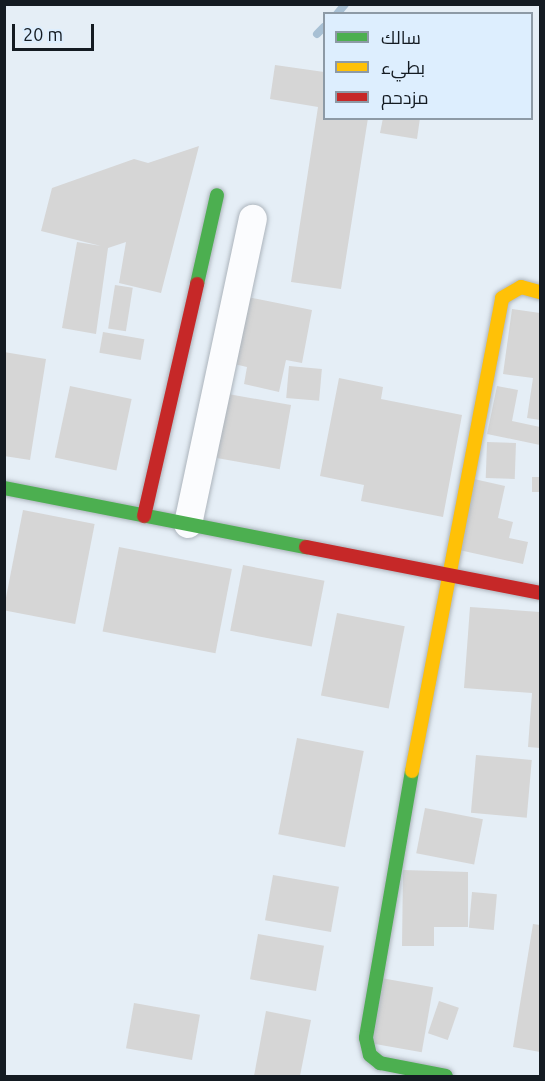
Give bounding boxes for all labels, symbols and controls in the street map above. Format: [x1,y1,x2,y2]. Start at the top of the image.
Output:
scale bar [15,12,98,50]
legend [323,12,533,120]
text: 20 m [23,24,63,44]
text: سالك [381,27,421,47]
text: بطيء [381,57,425,77]
text: مزدحم [381,87,429,107]

